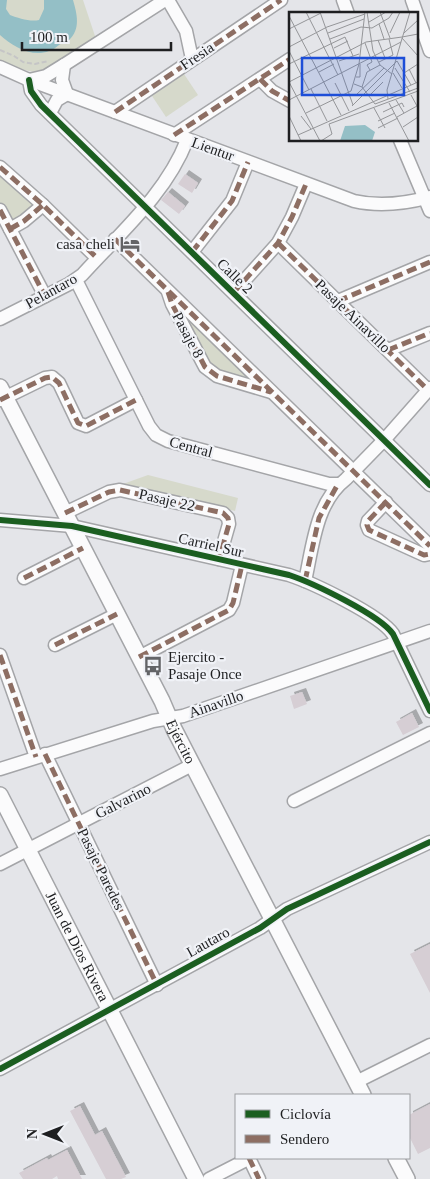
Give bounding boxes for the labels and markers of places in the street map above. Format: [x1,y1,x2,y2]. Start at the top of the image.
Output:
hotel icon: casa cheli [119,233,141,255]
place label: casa cheli [56,236,115,252]
place label: Ejercito - Pasaje Once [168,649,242,682]
bus stop icon: Ejercito - Pasaje Once [142,655,164,677]

